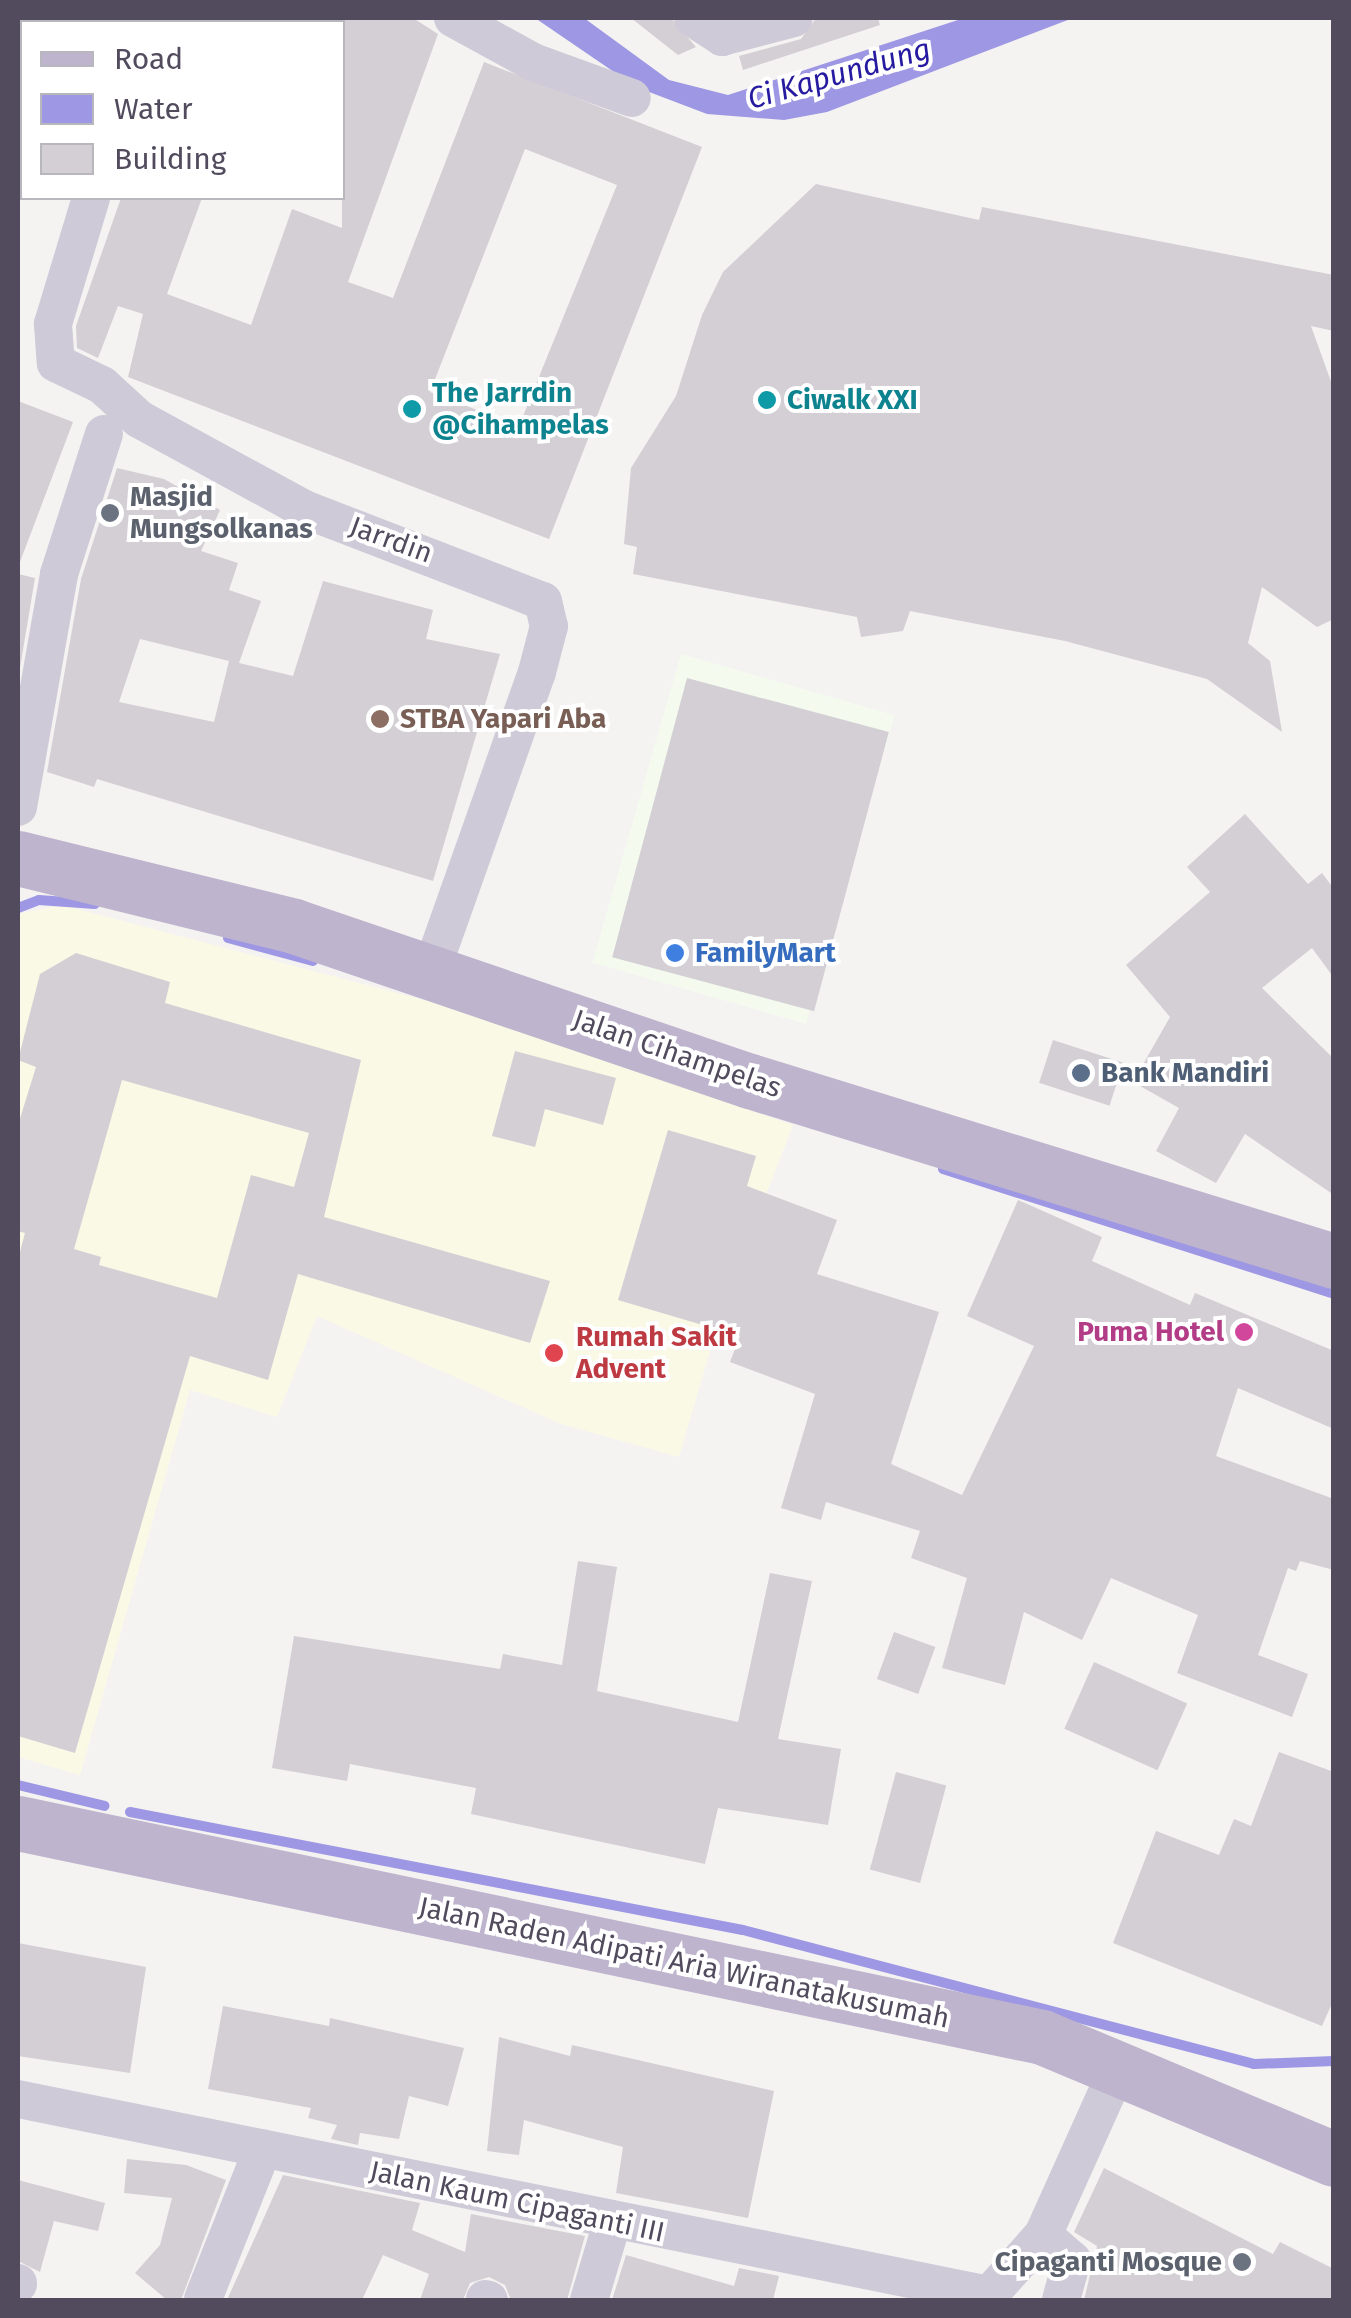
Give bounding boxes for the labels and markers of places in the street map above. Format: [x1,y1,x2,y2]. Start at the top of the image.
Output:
place label: The Jarrdin @Cihampelas [432,376,609,442]
place label: Ciwalk XXI [787,383,918,417]
marker: Ciwalk XXI [756,389,778,411]
marker: The Jarrdin @Cihampelas [401,398,423,420]
place label: Masjid Mungsolkanas [130,480,313,546]
marker: Masjid Mungsolkanas [99,502,121,524]
place label: STBA Yapari Aba [400,702,606,736]
marker: STBA Yapari Aba [369,708,391,730]
place label: FamilyMart [695,936,836,970]
marker: FamilyMart [664,942,686,964]
place label: Bank Mandiri [1101,1056,1269,1090]
marker: Bank Mandiri [1070,1062,1092,1084]
place label: Puma Hotel [1077,1315,1224,1349]
place label: Rumah Sakit Advent [576,1320,737,1386]
marker: Puma Hotel [1233,1321,1255,1343]
marker: Rumah Sakit Advent [541,1340,567,1366]
place label: Cipaganti Mosque [995,2245,1222,2279]
marker: Cipaganti Mosque [1231,2251,1253,2273]

